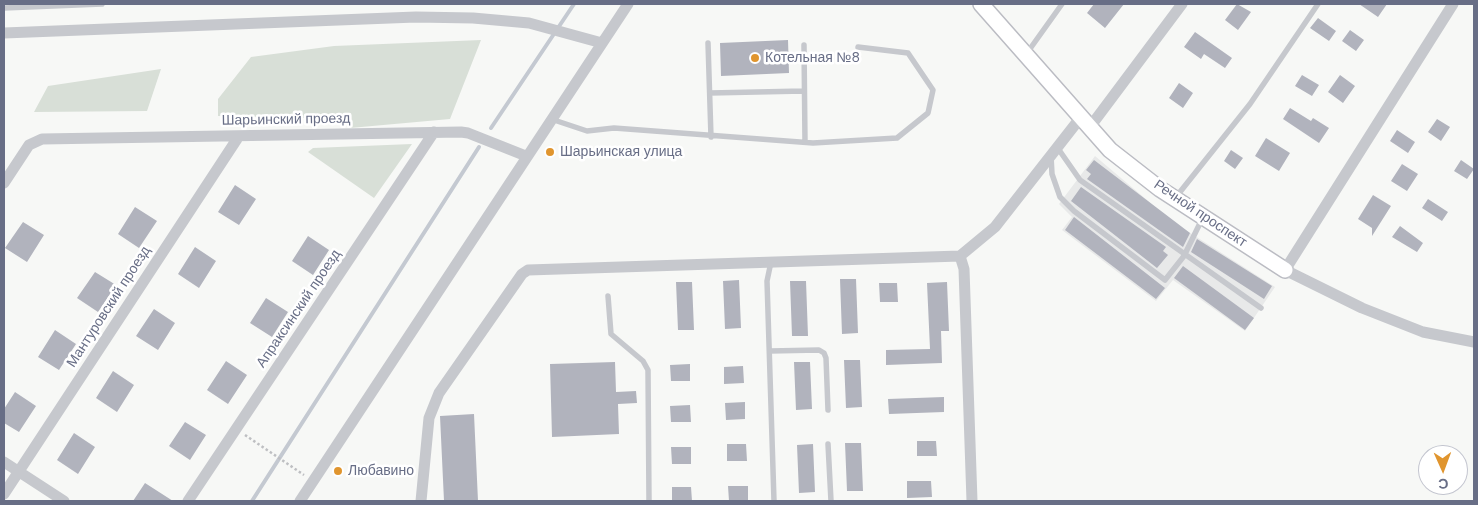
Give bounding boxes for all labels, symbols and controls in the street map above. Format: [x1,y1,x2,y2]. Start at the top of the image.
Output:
place label: Котельная №8 [765,50,860,66]
marker: Котельная №8 [749,52,761,64]
street label: Шарьинский проезд [222,110,350,130]
place label: Шарьинская улица [560,144,682,160]
marker: Шарьинская улица [544,146,556,158]
street label: Речной проспект [1150,177,1250,251]
street label: Мантуровский проезд [64,243,154,371]
street label: Апраксинский проезд [253,247,345,371]
north arrow [1418,445,1468,495]
place label: Любавино [348,463,414,479]
marker: Любавино [332,465,344,477]
text: С [1438,475,1449,493]

